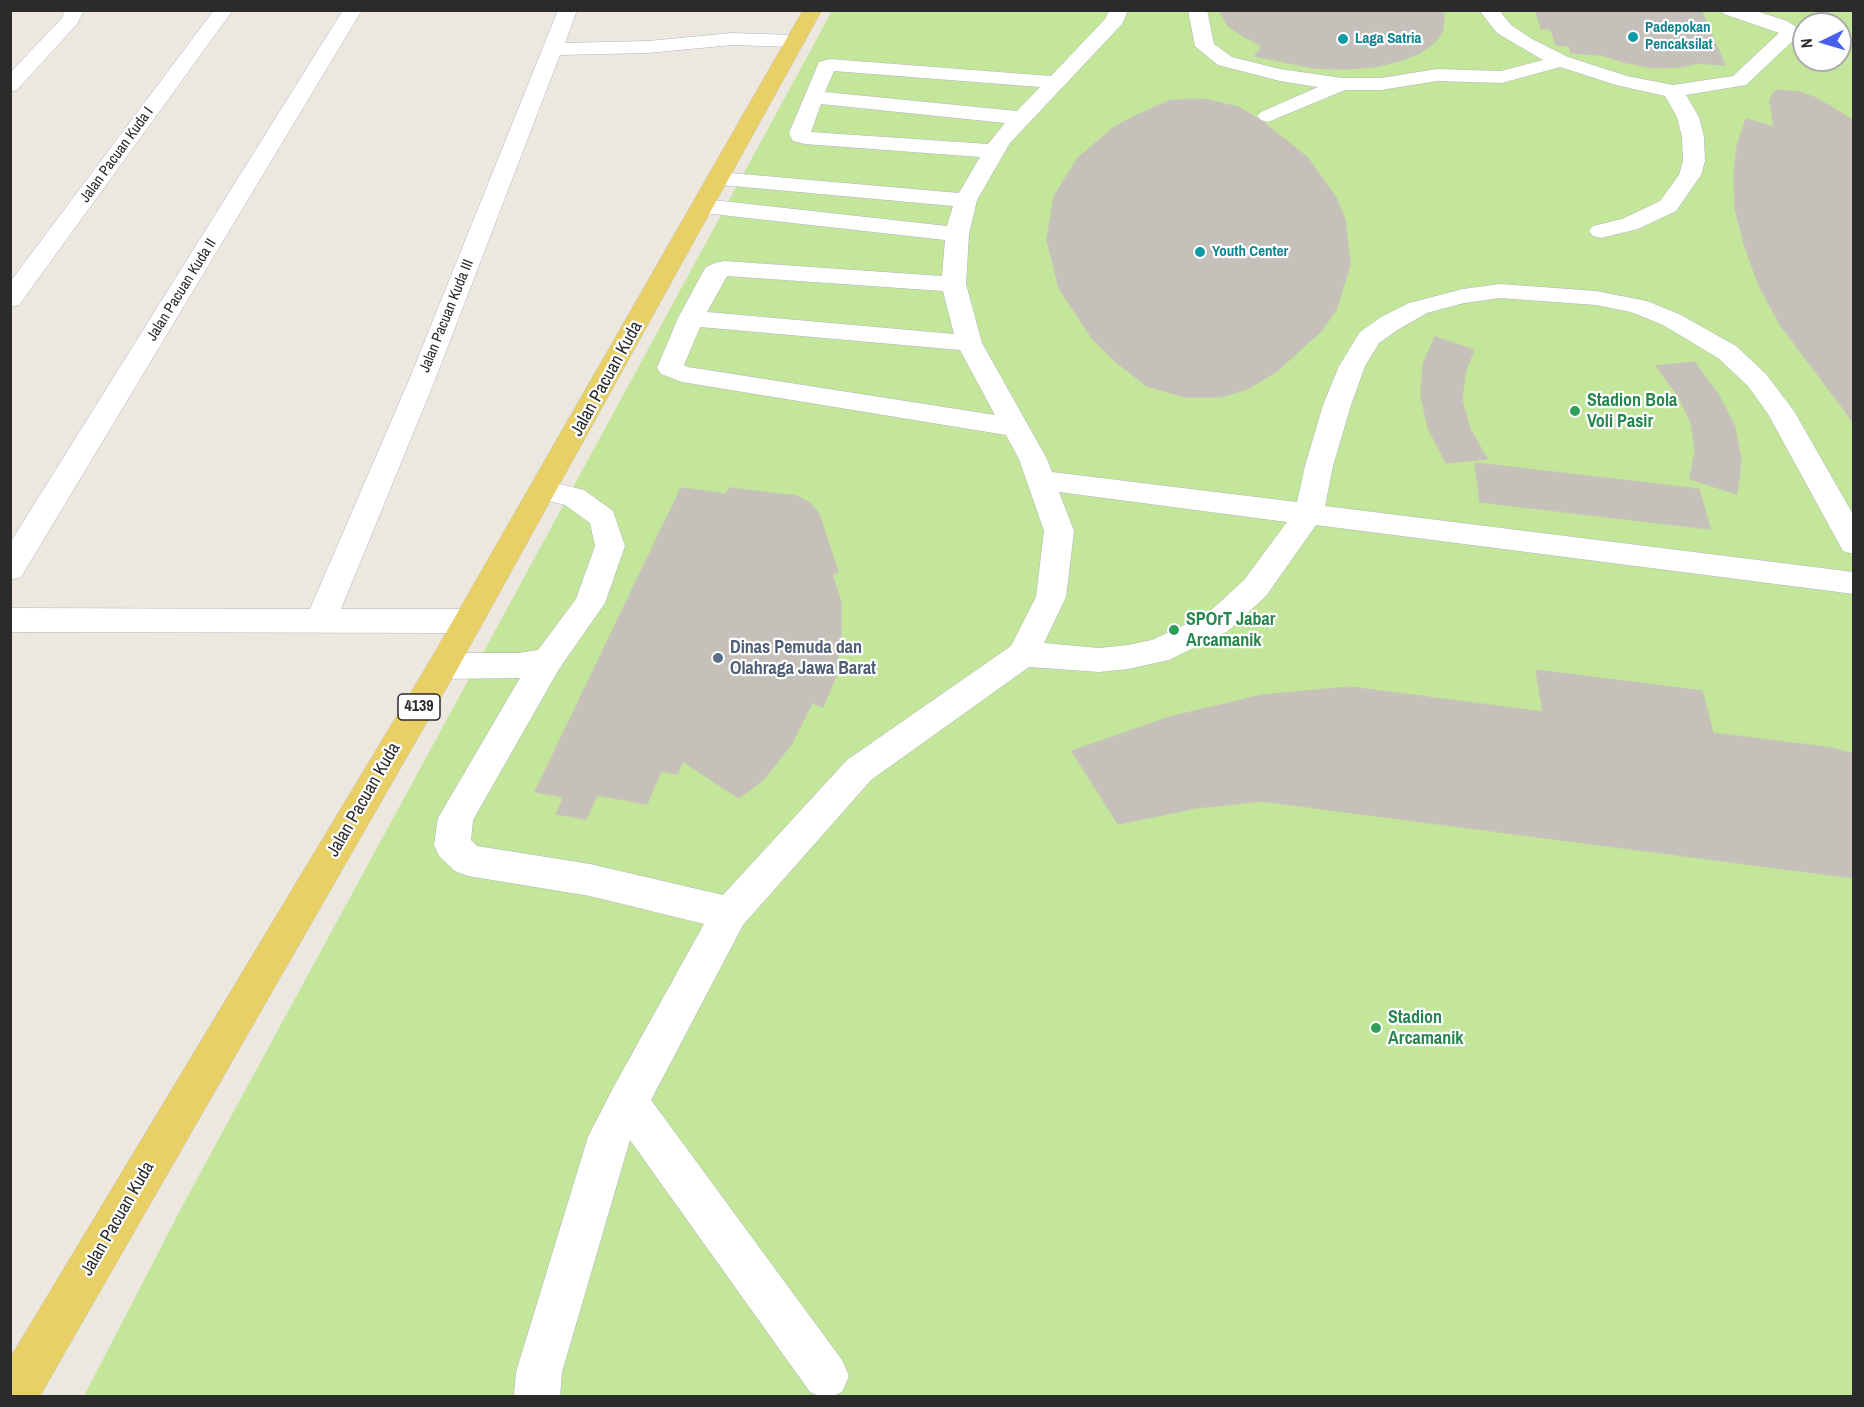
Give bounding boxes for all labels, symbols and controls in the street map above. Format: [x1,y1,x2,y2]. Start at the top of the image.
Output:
north arrow [1792,12,1852,72]
place label: Padepokan Pencaksilat [1645,19,1713,54]
place label: Laga Satria [1355,30,1421,48]
marker: Padepokan Pencaksilat [1626,30,1640,44]
marker: Laga Satria [1336,32,1350,46]
text: N [1795,38,1817,49]
street label: Jalan Pacuan Kuda I [76,104,158,206]
street label: Jalan Pacuan Kuda II [143,236,221,344]
place label: Youth Center [1212,243,1288,261]
marker: Youth Center [1193,245,1207,259]
street label: Jalan Pacuan Kuda III [416,257,478,375]
street label: Jalan Pacuan Kuda [567,318,647,440]
place label: Stadion Bola Voli Pasir [1587,390,1677,432]
marker: Stadion Bola Voli Pasir [1568,404,1582,418]
place label: SPOrT Jabar Arcamanik [1186,609,1275,652]
marker: SPOrT Jabar Arcamanik [1167,623,1181,637]
place label: Dinas Pemuda dan Olahraga Jawa Barat [730,637,876,680]
marker: Dinas Pemuda dan Olahraga Jawa Barat [711,651,725,665]
road number: 4139 [398,694,440,720]
street label: Jalan Pacuan Kuda [323,739,405,861]
place label: Stadion Arcamanik [1388,1007,1463,1050]
marker: Stadion Arcamanik [1369,1021,1383,1035]
street label: Jalan Pacuan Kuda [77,1158,159,1280]

